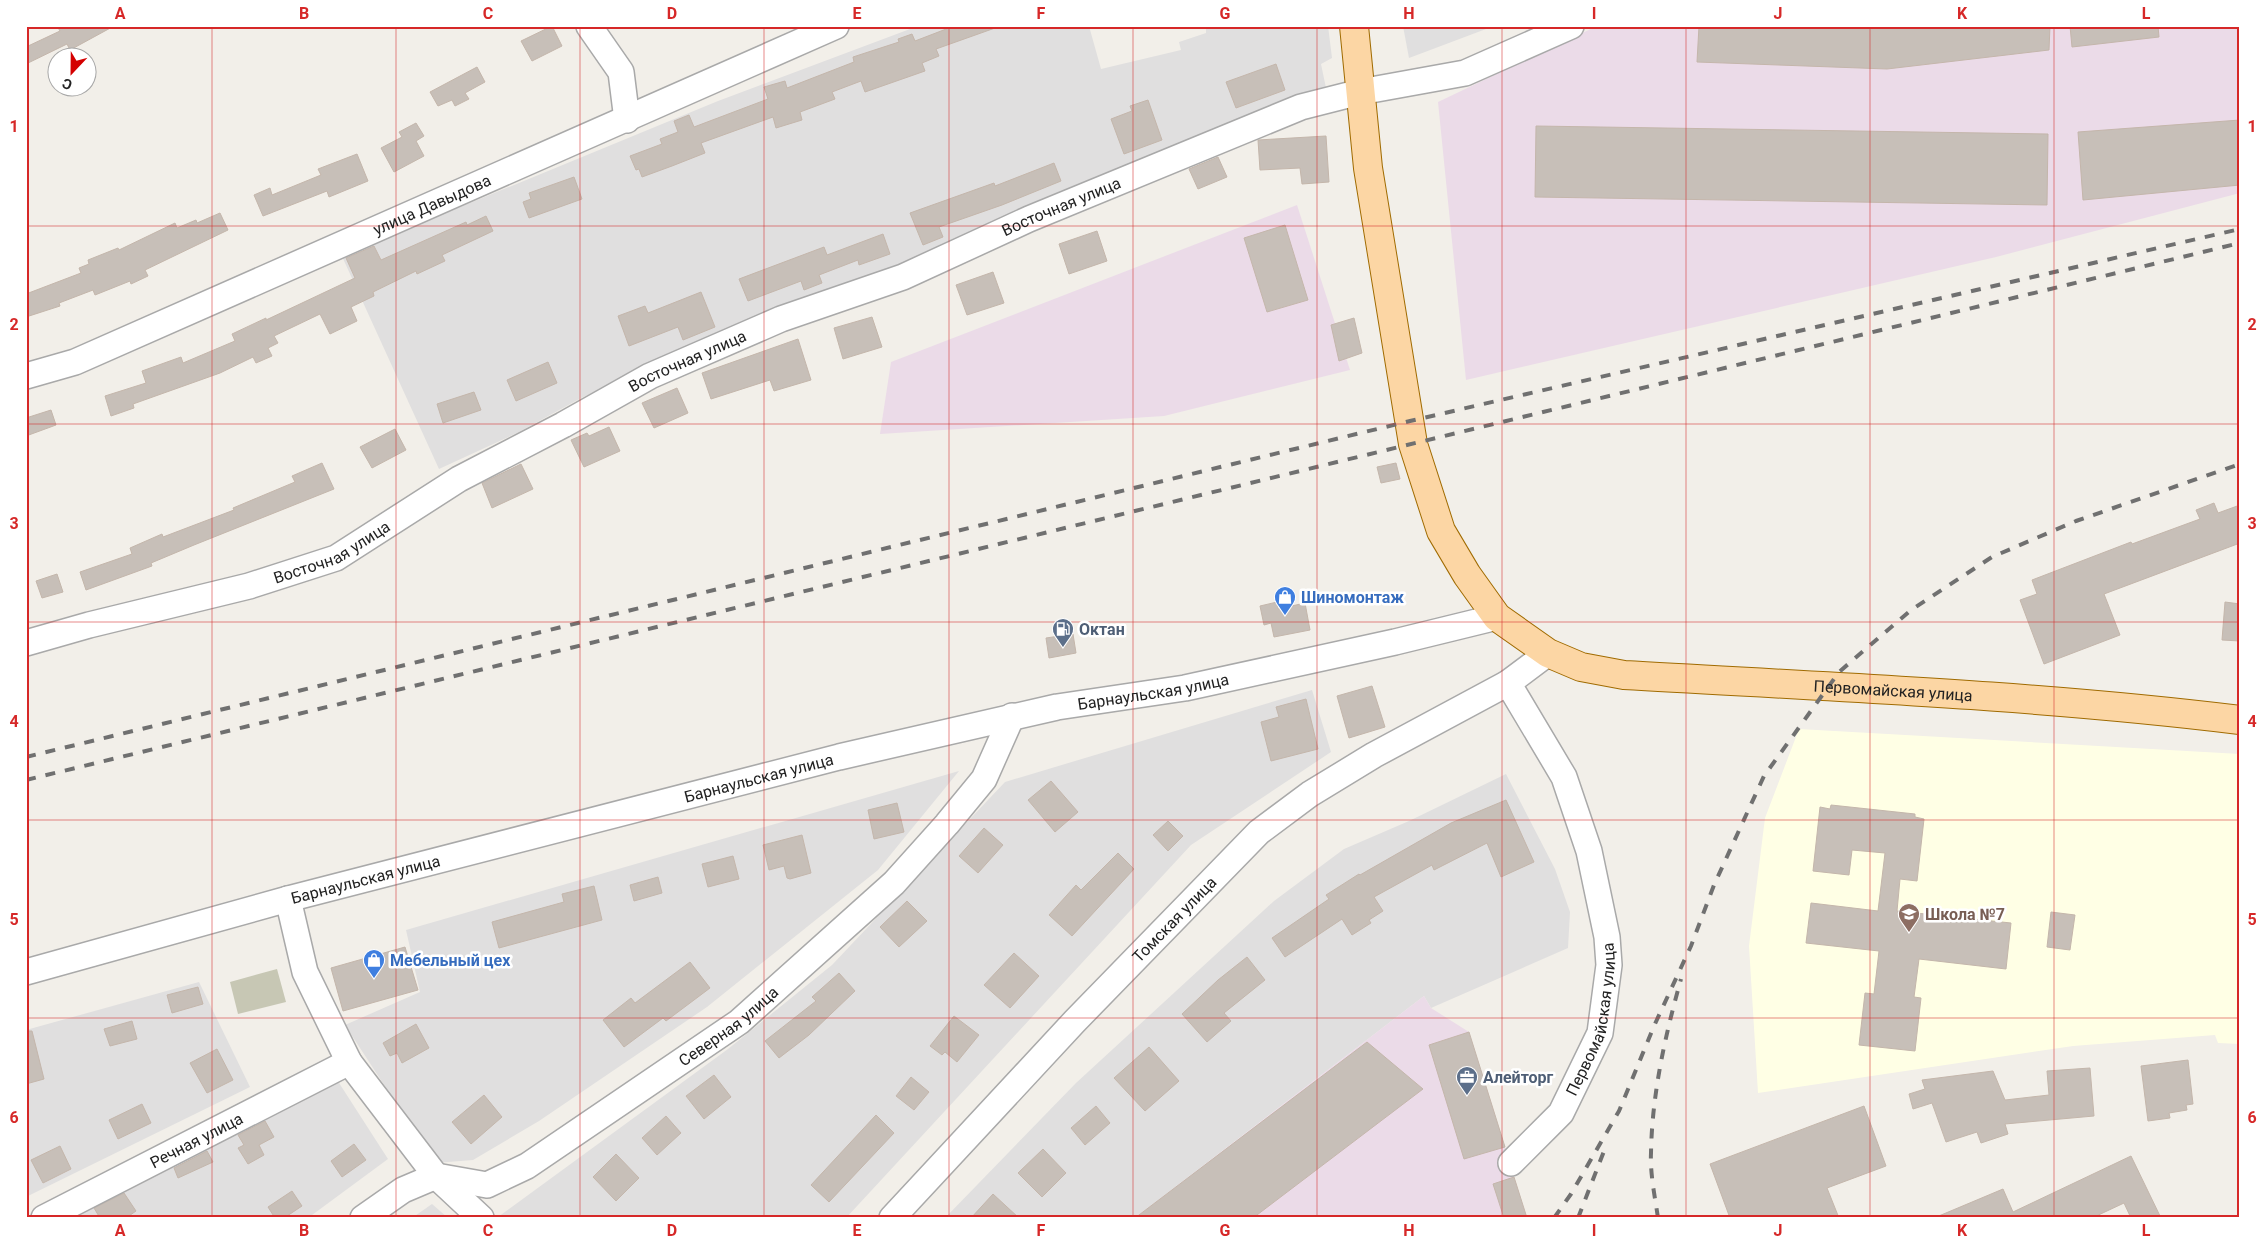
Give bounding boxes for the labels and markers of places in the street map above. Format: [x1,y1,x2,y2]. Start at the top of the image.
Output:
shop icon: Шиномонтаж [1273,585,1297,616]
place label: Шиномонтаж [1301,588,1404,607]
fuel station icon: Октан [1051,617,1075,648]
place label: Октан [1079,620,1125,639]
school or university icon: Школа №7 [1897,902,1921,933]
place label: Школа №7 [1925,905,2005,924]
shop icon: Мебельный цех [362,948,386,979]
place label: Мебельный цех [390,951,511,970]
office icon: Алейторг [1455,1065,1479,1096]
place label: Алейторг [1483,1068,1554,1087]

